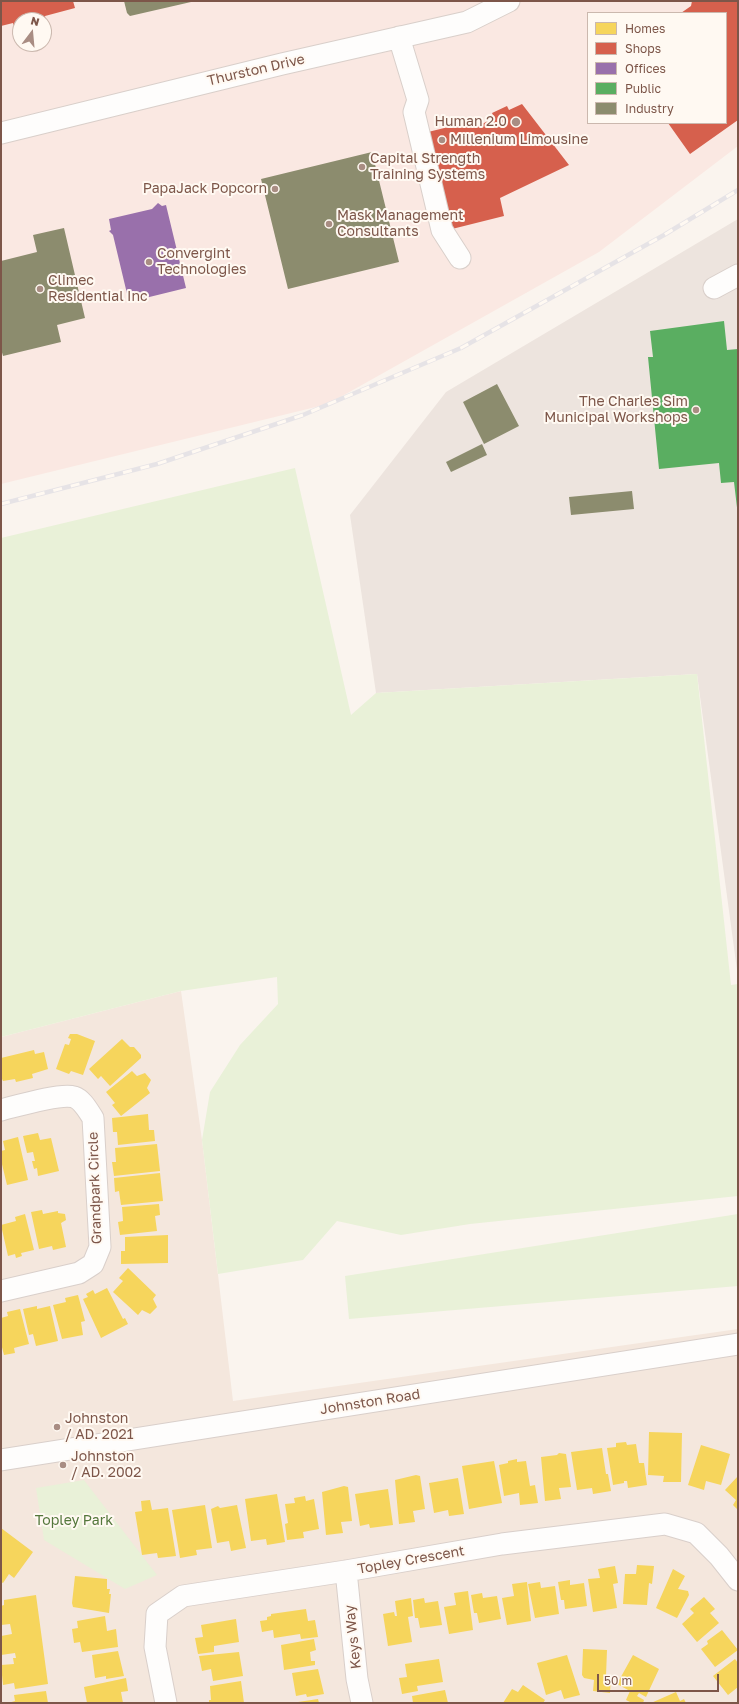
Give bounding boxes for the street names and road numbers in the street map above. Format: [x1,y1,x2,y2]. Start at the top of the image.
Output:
street label: Thurston Drive [206,51,306,89]
street label: Grandpark Circle [85,1132,105,1244]
street label: Johnston Road [319,1386,421,1418]
street label: Topley Crescent [356,1542,466,1578]
street label: Keys Way [341,1604,365,1670]

